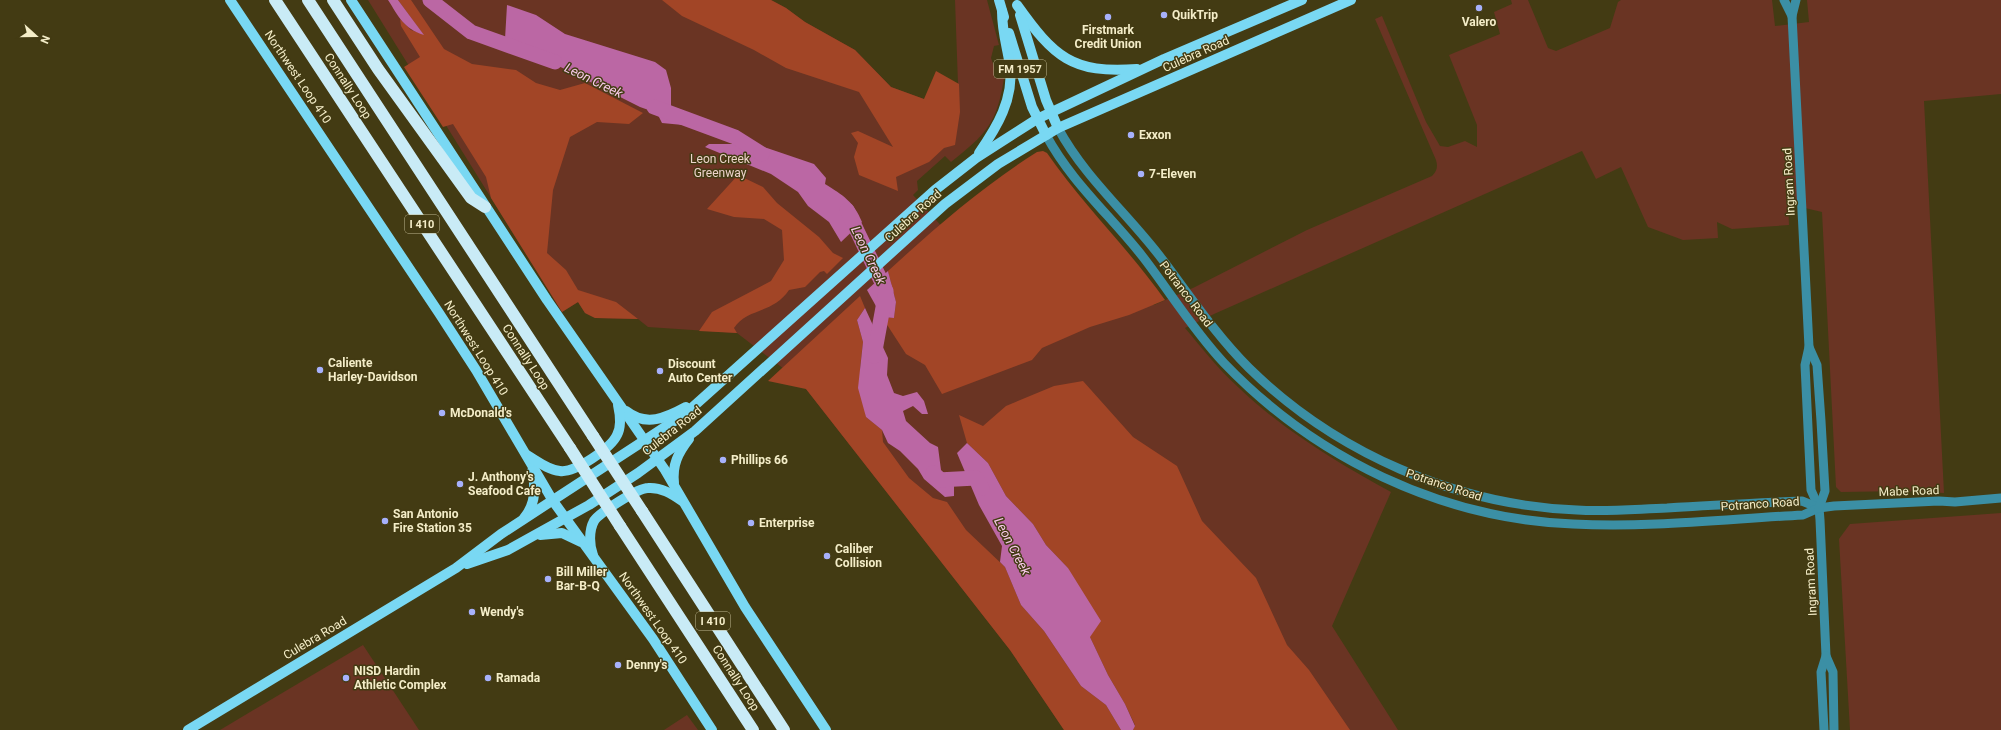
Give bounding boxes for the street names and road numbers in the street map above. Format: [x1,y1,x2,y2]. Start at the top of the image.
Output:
street label: Northwest Loop 410 [262,28,334,126]
street label: Culebra Road [1161,33,1231,75]
street label: Connally Loop [321,50,375,122]
road number: FM 1957 [994,60,1046,78]
street label: Ingram Road [1780,148,1798,216]
street label: Culebra Road [882,187,944,245]
road number: I 410 [405,215,439,233]
street label: Potranco Road [1157,258,1215,330]
street label: Northwest Loop 410 [441,298,511,398]
street label: Connally Loop [499,321,553,393]
street label: Culebra Road [640,404,704,458]
street label: Potranco Road [1404,466,1484,504]
street label: Mabe Road [1878,483,1940,499]
street label: Potranco Road [1720,494,1800,514]
street label: Ingram Road [1802,548,1820,616]
street label: Northwest Loop 410 [616,569,690,667]
road number: I 410 [696,612,730,630]
street label: Culebra Road [281,614,349,662]
street label: Connally Loop [709,642,763,714]

